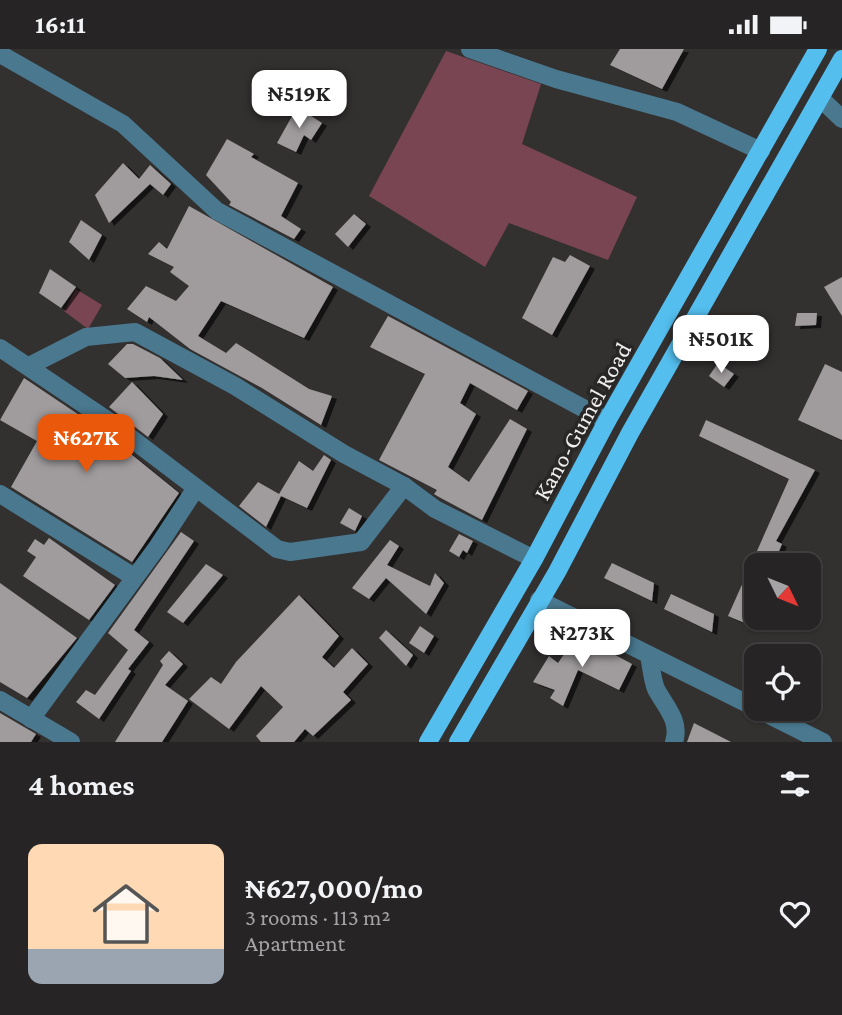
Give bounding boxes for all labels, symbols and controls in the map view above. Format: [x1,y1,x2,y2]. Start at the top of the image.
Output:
text: 16:11 [35,10,86,39]
pin: ₦519K [250,71,348,130]
text: ₦519K [268,80,330,106]
pin: ₦501K [672,315,770,375]
text: ₦501K [689,325,753,351]
street label: Kano-Gumel Road [528,337,637,504]
pin: ₦627K [37,415,135,474]
text: ₦627K [54,424,118,450]
north arrow [744,553,821,630]
map controls [744,553,821,721]
pin: ₦273K [533,609,631,669]
text: ₦273K [550,619,614,645]
button: locate [744,644,821,721]
icon: filters [776,765,814,803]
text: 4 homes [28,768,134,801]
text: ₦627,000/mo [245,871,423,904]
icon: home [84,872,168,956]
icon: heart [776,895,814,933]
text: 3 rooms · 113 m² [245,904,390,930]
text: Apartment [245,930,345,956]

